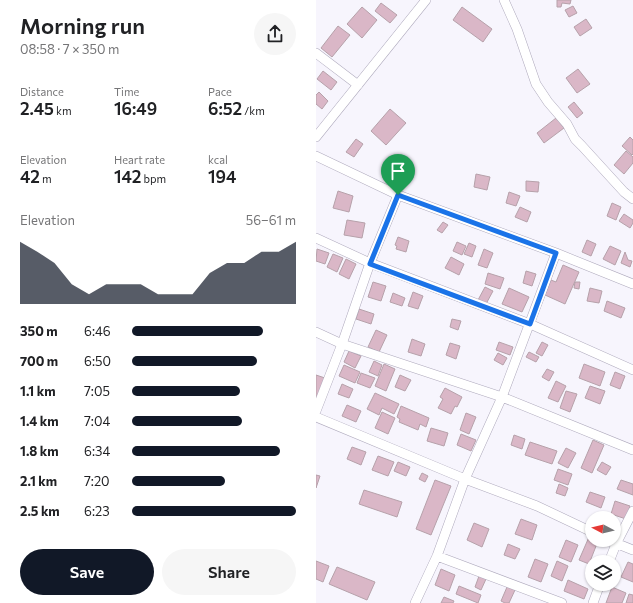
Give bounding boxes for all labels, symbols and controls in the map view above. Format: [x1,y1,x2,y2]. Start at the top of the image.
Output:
text: Morning run [20,12,145,39]
button: share [254,13,296,55]
text: 08:58 · 7 × 350 m [20,41,119,57]
text: Distance [20,85,64,98]
text: Time [114,85,139,98]
text: Pace [208,85,232,98]
text: 2.45 [20,98,54,119]
text: 16:49 [114,98,157,119]
text: 6:52 [208,98,242,119]
text: km [54,104,72,117]
text: /km [242,104,265,117]
text: Elevation [20,153,66,166]
text: Heart rate [114,153,165,166]
text: kcal [208,153,228,166]
pin [381,154,415,195]
icon: arrive [387,160,409,182]
text: 42 [20,166,40,187]
text: 142 [114,166,141,187]
text: 194 [208,166,236,187]
text: m [40,172,52,185]
text: bpm [141,172,166,185]
text: Elevation [20,212,75,228]
text: 56–61 m [246,212,296,228]
text: 350 m [20,323,58,339]
text: 6:46 [84,323,111,339]
text: 700 m [20,353,58,369]
text: 6:50 [84,353,111,369]
text: 1.1 km [20,383,56,399]
text: 7:05 [84,383,110,399]
text: 1.4 km [20,413,59,429]
text: 7:04 [84,413,110,429]
text: 1.8 km [20,443,58,459]
text: 6:34 [84,443,110,459]
text: 2.1 km [20,473,57,489]
text: 7:20 [84,473,110,489]
text: 2.5 km [20,503,60,519]
text: 6:23 [84,503,110,519]
north arrow [585,511,621,547]
map controls [585,511,621,591]
button: Save [20,549,154,595]
button: Share [162,549,296,595]
button: layers [585,555,621,591]

